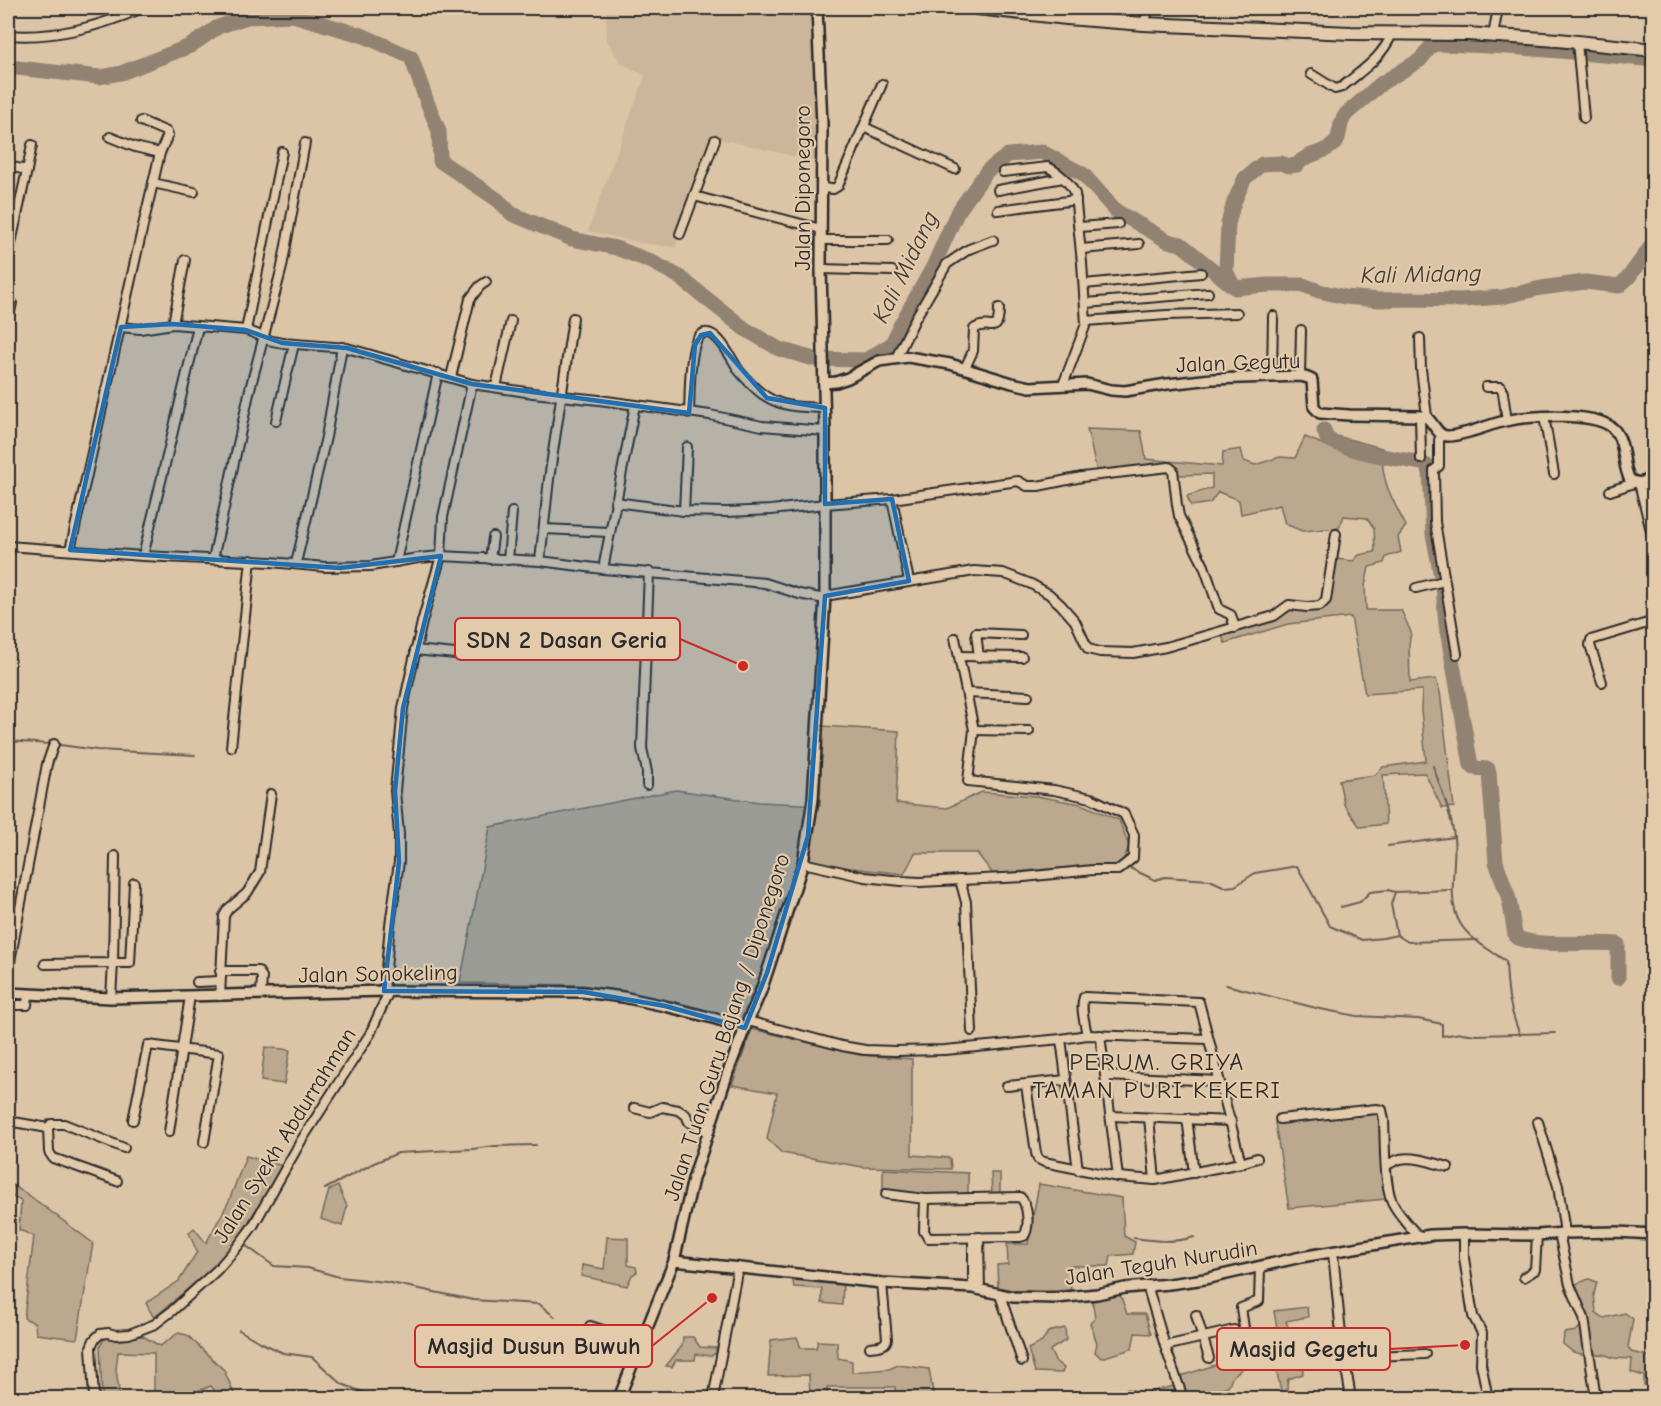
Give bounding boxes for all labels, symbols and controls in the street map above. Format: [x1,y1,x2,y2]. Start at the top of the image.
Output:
street label: Jalan Diponegoro [790,105,816,271]
water label: Kali Midang [866,206,944,328]
water label: Kali Midang [1360,259,1482,289]
street label: Jalan Gegutu [1175,348,1301,378]
callout: SDN 2 Dasan Geria [455,618,680,660]
text: SDN 2 Dasan Geria [467,626,667,654]
street label: Jalan Tuan Guru Bajang / Diponegoro [658,851,795,1204]
street label: Jalan Sonokeling [298,960,458,988]
street label: Jalan Syekh Abdurrahman [208,1023,362,1248]
district label: PERUM. GRIYA TAMAN PURI KEKERI [1032,1048,1282,1104]
street label: Jalan Teguh Nurudin [1063,1235,1259,1291]
callout: Masjid Dusun Buwuh [415,1325,652,1367]
callout: Masjid Gegetu [1217,1328,1390,1370]
text: Masjid Dusun Buwuh [427,1332,641,1360]
text: Masjid Gegetu [1230,1335,1378,1363]

